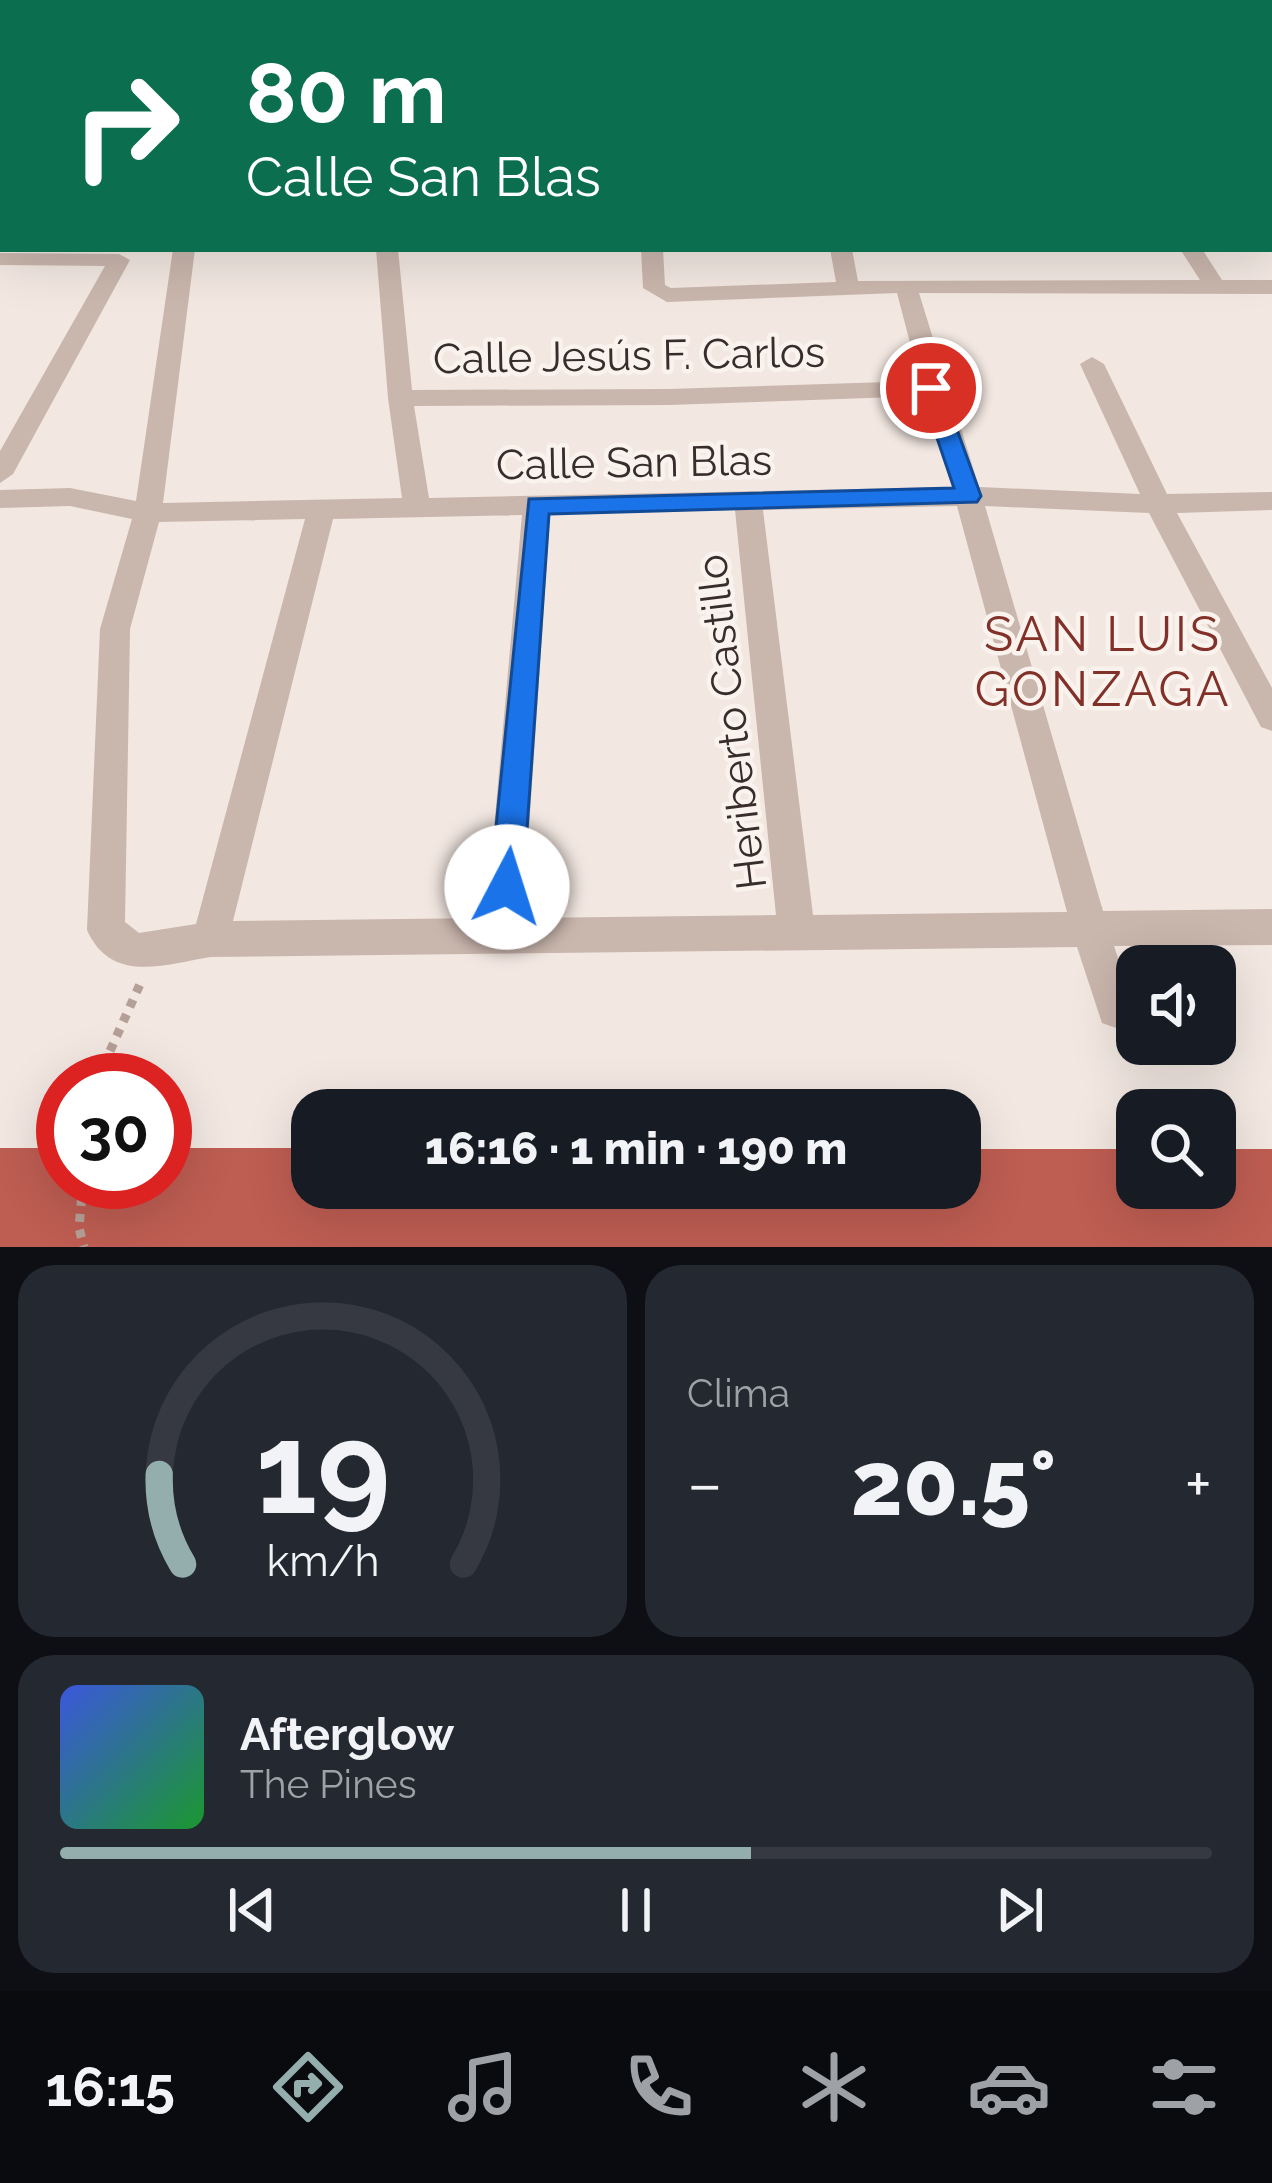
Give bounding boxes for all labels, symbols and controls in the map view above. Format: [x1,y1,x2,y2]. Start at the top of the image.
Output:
text: 80 m [246,44,447,143]
icon: right [48,48,204,204]
text: Calle San Blas [246,145,601,209]
street label: Calle Jesús F. Carlos [433,328,826,383]
pin [880,337,982,439]
icon: arrive [898,355,964,421]
street label: Calle San Blas [496,436,772,489]
street label: Heriberto Castillo [687,552,776,892]
district label: SAN LUIS GONZAGA [975,606,1231,717]
position arrow [444,824,570,950]
map controls [1116,945,1236,1209]
button: sound [1116,945,1236,1065]
speed limit sign: 30 [36,1053,192,1209]
button: search [1116,1089,1236,1209]
text: 16:16 · 1 min · 190 m [425,1122,847,1175]
text: Clima [687,1370,790,1416]
text: 19 [255,1396,390,1542]
text: 20.5° [851,1430,1056,1536]
text: − [687,1445,723,1522]
text: + [1185,1445,1212,1522]
text: km/h [266,1536,379,1586]
text: Afterglow [240,1708,454,1761]
text: The Pines [240,1761,417,1807]
icon: previous [219,1877,285,1943]
icon: pause [603,1877,669,1943]
icon: next [987,1877,1053,1943]
icon: directions [266,2045,350,2129]
icon: music [441,2045,525,2129]
icon: phone [617,2045,701,2129]
icon: climate [792,2045,876,2129]
icon: car [967,2045,1051,2129]
icon: filters [1142,2045,1226,2129]
text: 16:15 [46,2055,175,2119]

